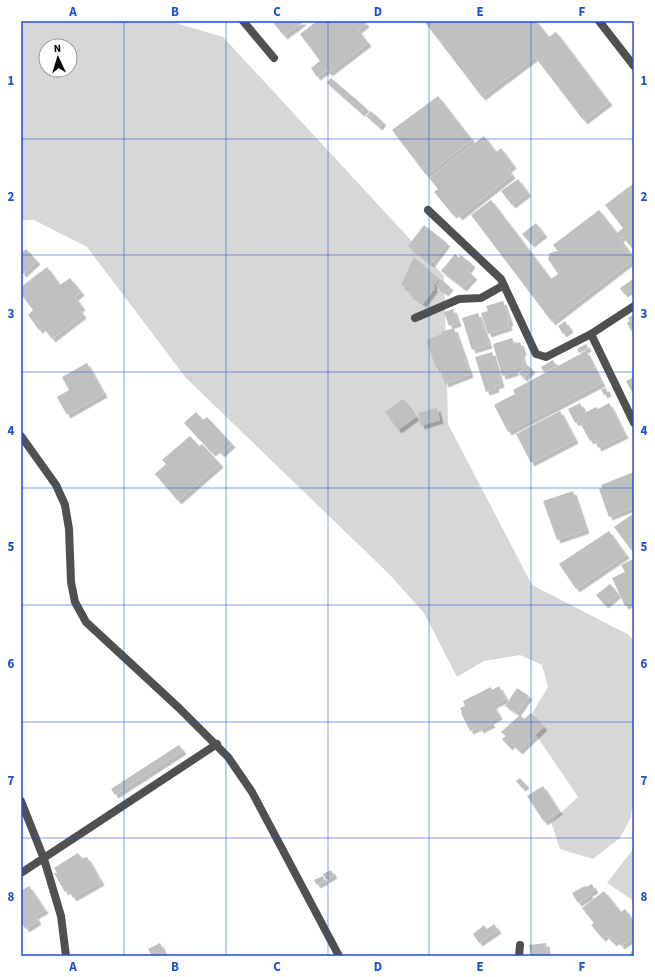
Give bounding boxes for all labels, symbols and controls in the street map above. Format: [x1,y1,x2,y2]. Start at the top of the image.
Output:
text: A [68,3,77,21]
text: B [171,3,179,21]
text: C [273,3,281,21]
text: D [374,3,382,21]
text: E [476,3,484,21]
text: F [579,3,586,21]
north arrow [38,38,78,78]
text: N [53,41,62,56]
text: 1 [8,72,15,90]
text: 1 [641,72,648,90]
text: 2 [8,188,15,206]
text: 2 [641,188,648,206]
text: 3 [8,305,15,323]
text: 3 [641,305,648,323]
text: 4 [8,422,15,440]
text: 4 [641,422,648,440]
text: 5 [8,538,15,556]
text: 5 [641,538,648,556]
text: 6 [8,655,15,673]
text: 6 [641,655,648,673]
text: 7 [8,772,15,790]
text: 7 [641,772,648,790]
text: 8 [8,888,15,906]
text: 8 [641,888,648,906]
text: A [68,958,77,976]
text: B [171,958,179,976]
text: C [273,958,281,976]
text: D [374,958,382,976]
text: E [476,958,484,976]
text: F [579,958,586,976]

